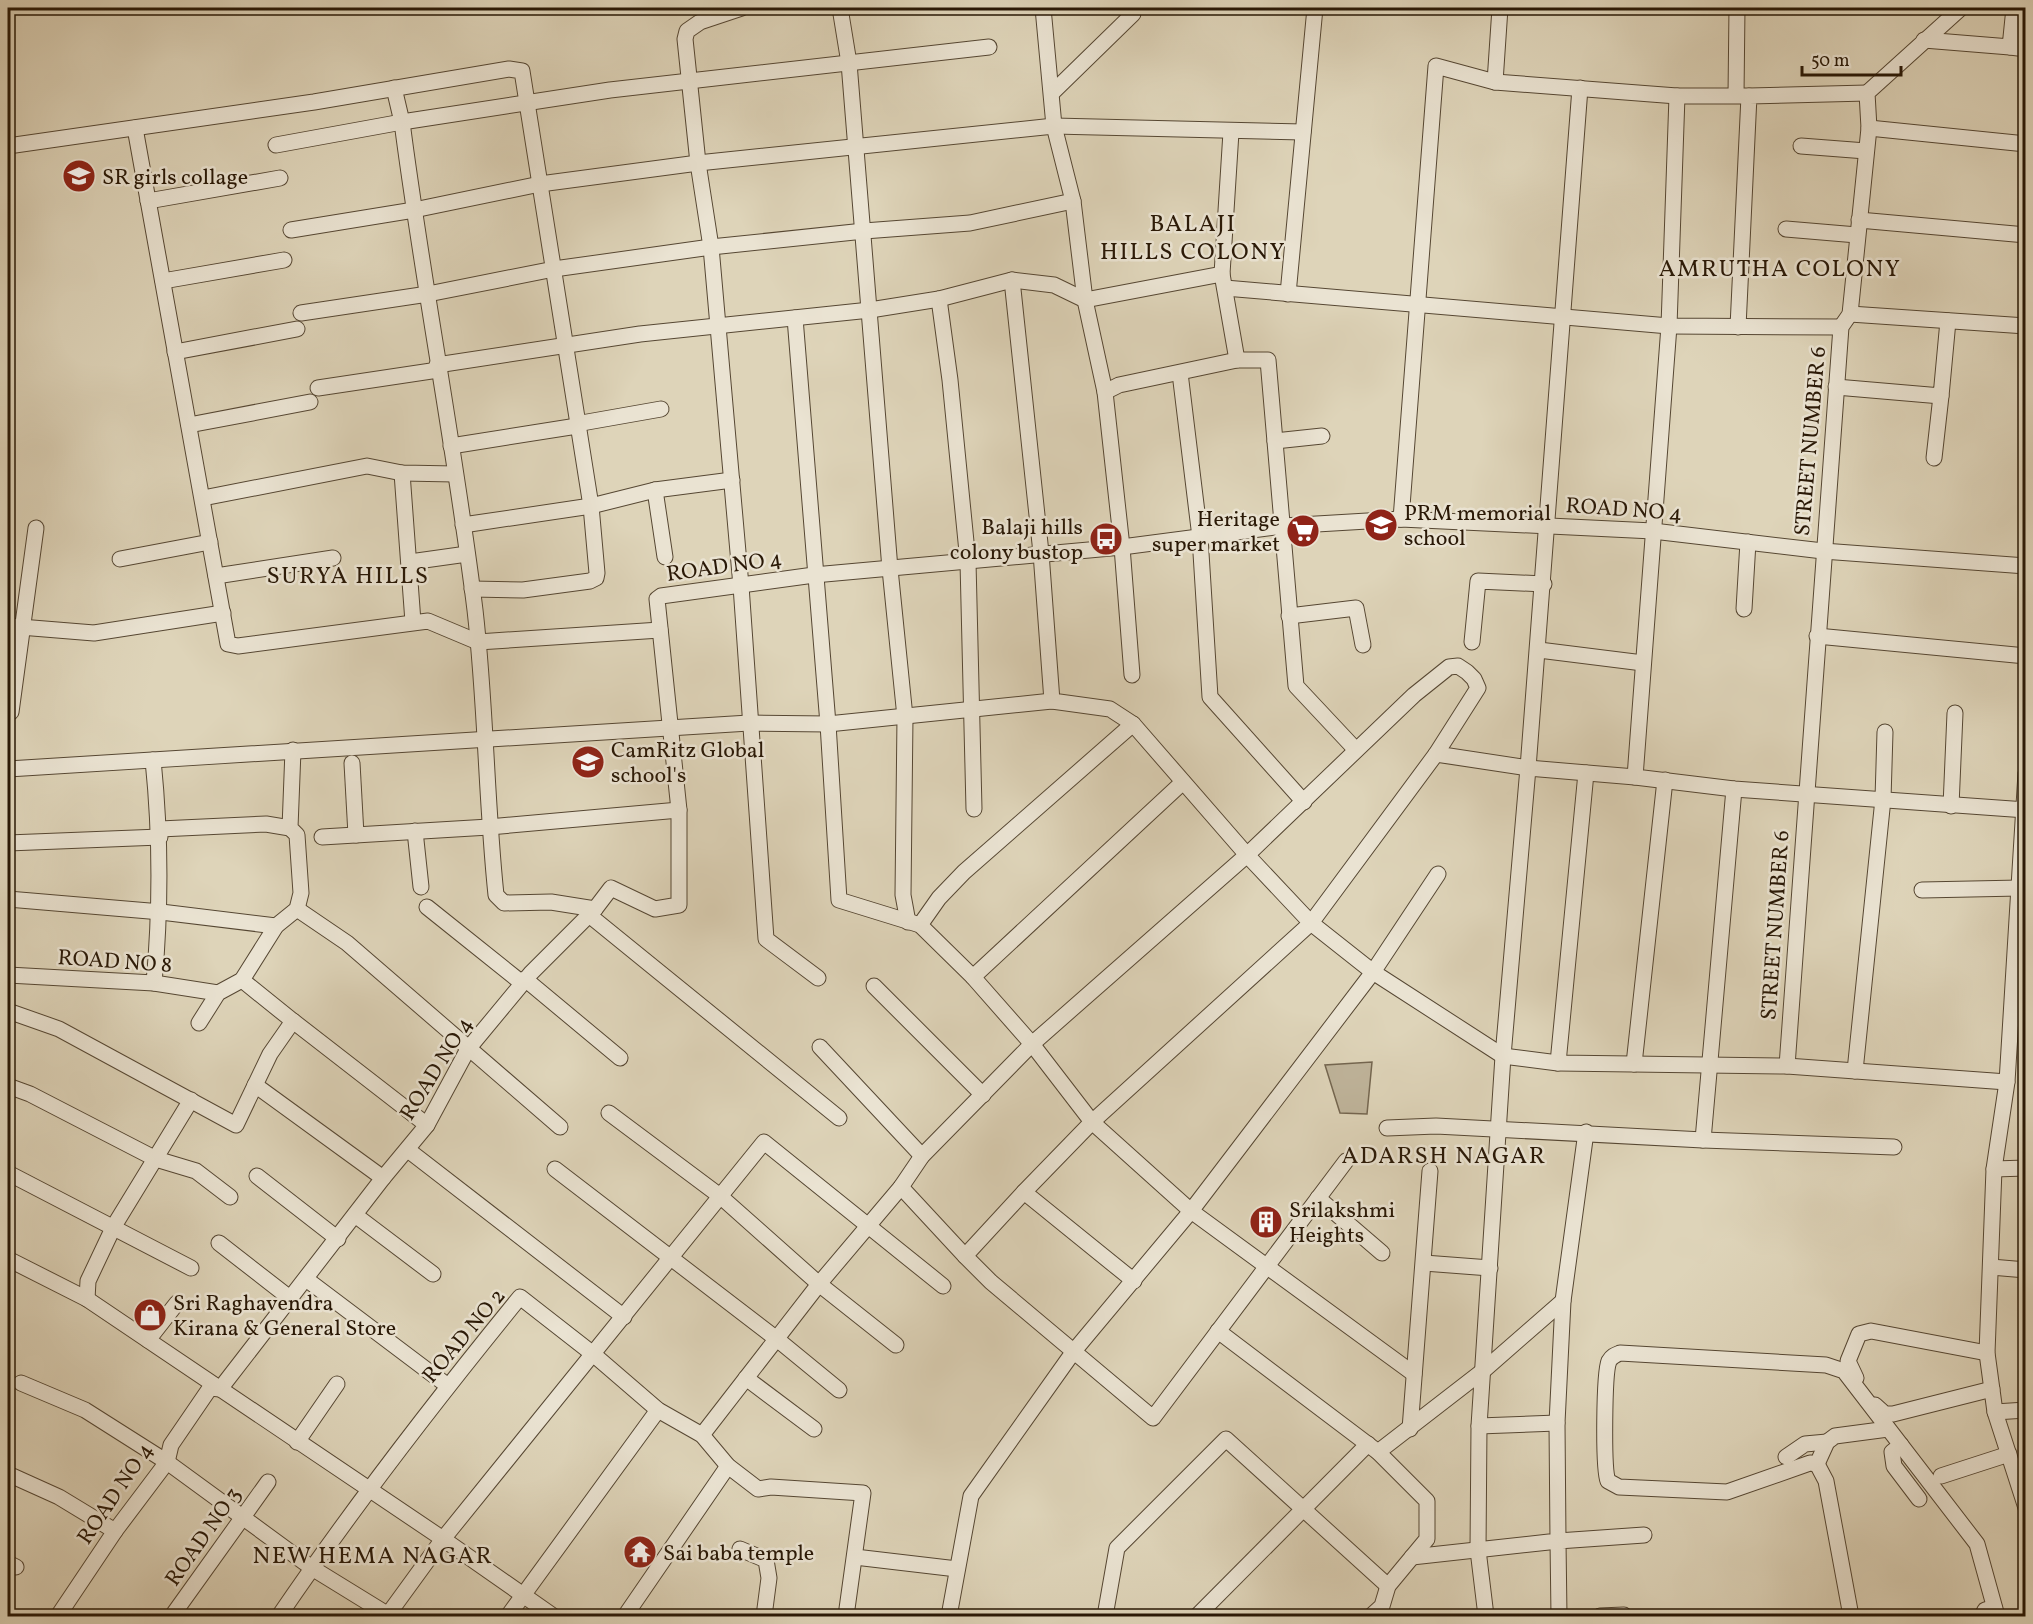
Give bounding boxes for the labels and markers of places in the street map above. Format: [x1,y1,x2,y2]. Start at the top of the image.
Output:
school or university icon: SR girls collage [61,158,97,194]
place label: SR girls collage [102,163,248,194]
place label: PRM memorial school [1404,499,1551,555]
place label: Heritage super market [1152,505,1280,561]
school or university icon: PRM memorial school [1363,507,1399,543]
place label: Balaji hills colony bustop [950,513,1083,569]
supermarket icon: Heritage super market [1285,513,1321,549]
bus stop icon: Balaji hills colony bustop [1088,521,1124,557]
place label: CamRitz Global school's [611,736,764,792]
school or university icon: CamRitz Global school's [570,744,606,780]
place label: Srilakshmi Heights [1289,1196,1395,1252]
building icon: Srilakshmi Heights [1248,1204,1284,1240]
place label: Sri Raghavendra Kirana & General Store [173,1289,396,1345]
shop icon: Sri Raghavendra Kirana & General Store [132,1297,168,1333]
temple icon: Sai baba temple [622,1534,658,1570]
place label: Sai baba temple [663,1539,814,1570]

